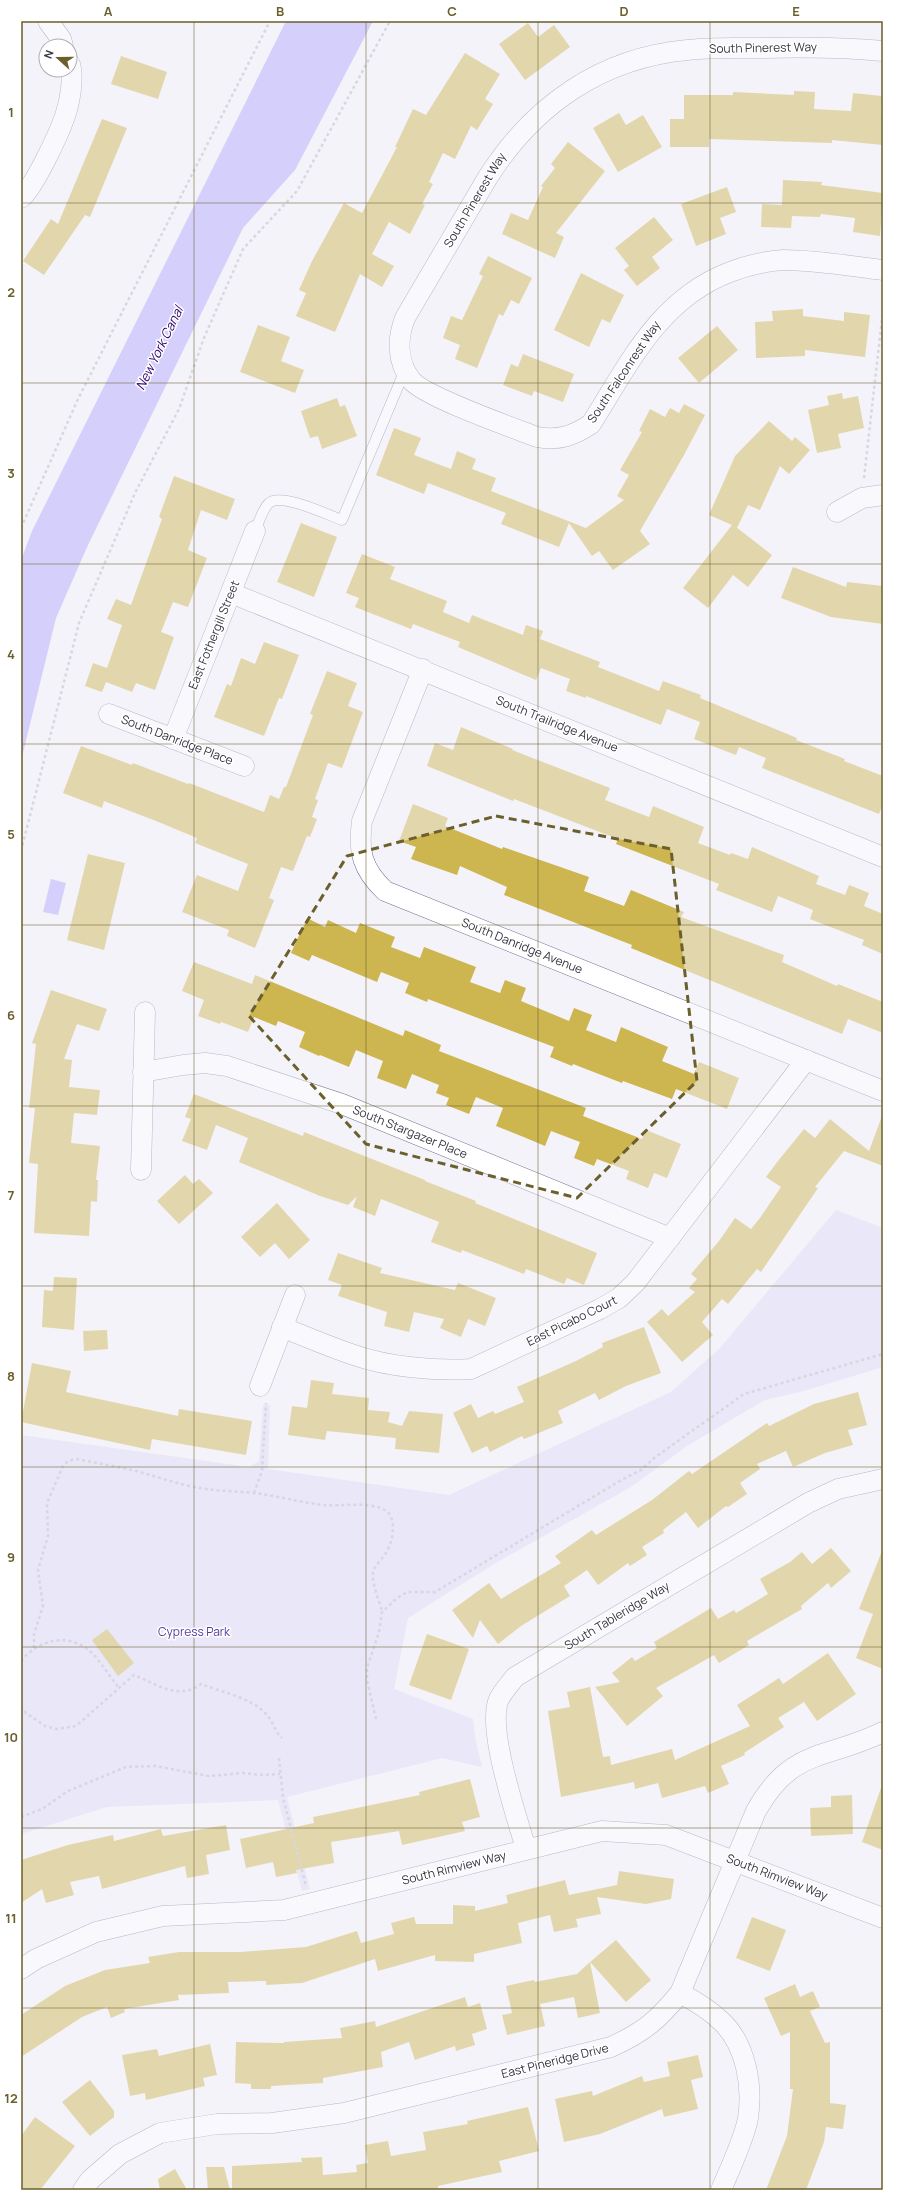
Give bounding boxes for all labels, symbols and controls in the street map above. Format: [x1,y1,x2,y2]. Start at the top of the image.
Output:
text: A [104,2,113,20]
text: B [276,2,284,20]
text: C [447,2,457,20]
text: D [619,2,629,20]
text: E [792,2,800,20]
north arrow [38,38,78,78]
street label: South Pinerest Way [709,38,818,57]
text: N [40,48,57,61]
text: 1 [8,103,14,121]
street label: South Pinerest Way [439,148,510,250]
text: 2 [7,283,15,301]
water label: New York Canal [131,301,188,393]
street label: South Falconrest Way [583,317,665,426]
text: 3 [7,464,15,482]
street label: East Fothergill Street [184,578,243,692]
text: 4 [7,645,15,663]
street label: South Trailridge Avenue [493,691,621,756]
street label: South Danridge Place [119,710,236,769]
text: 5 [7,825,15,843]
street label: South Danridge Avenue [459,913,585,978]
text: 6 [7,1006,15,1024]
street label: South Stargazer Place [350,1101,470,1162]
text: 7 [8,1186,15,1204]
street label: East Picabo Court [524,1291,620,1350]
text: 8 [7,1367,15,1385]
text: 9 [7,1548,15,1566]
street label: South Tableridge Way [561,1577,673,1654]
park label: Cypress Park [158,1623,231,1640]
text: 10 [4,1728,18,1746]
street label: South Rimview Way [400,1846,509,1889]
street label: South Rimview Way [724,1849,831,1904]
text: 11 [5,1909,17,1927]
street label: East Pineridge Drive [499,2039,610,2082]
text: 12 [4,2089,18,2107]

